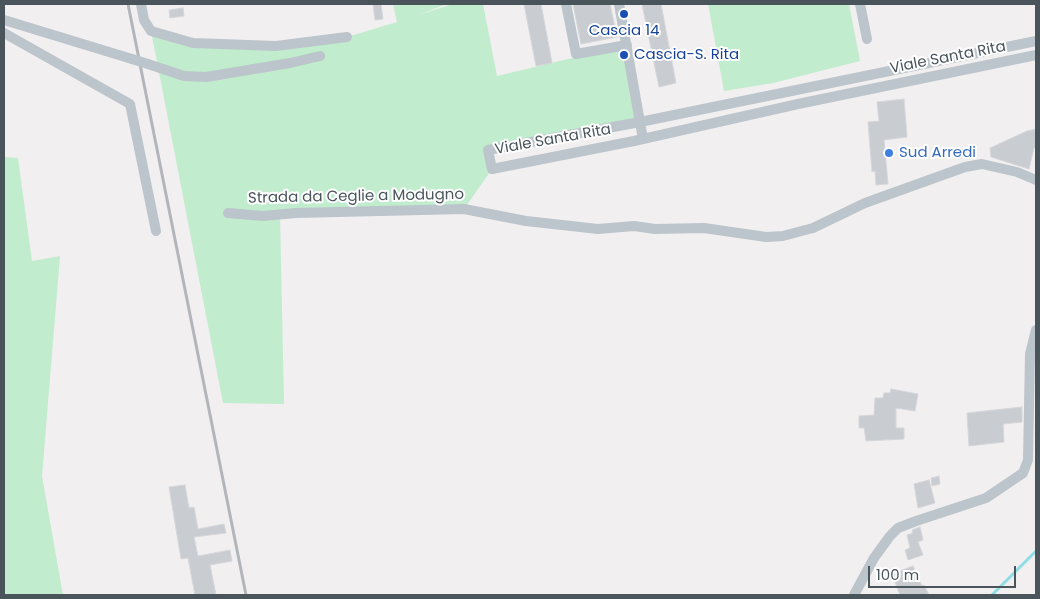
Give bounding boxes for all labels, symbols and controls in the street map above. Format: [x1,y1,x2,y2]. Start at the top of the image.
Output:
marker: Cascia 14 [618,8,630,20]
place label: Cascia 14 [589,22,659,40]
street label: Viale Santa Rita [889,38,1007,78]
place label: Cascia-S. Rita [634,46,739,64]
marker: Cascia-S. Rita [618,49,630,61]
street label: Viale Santa Rita [494,121,612,159]
place label: Sud Arredi [899,144,976,162]
marker: Sud Arredi [883,147,895,159]
street label: Strada da Ceglie a Modugno [248,186,464,208]
scale bar [870,556,1018,588]
text: 100 m [876,564,919,585]

